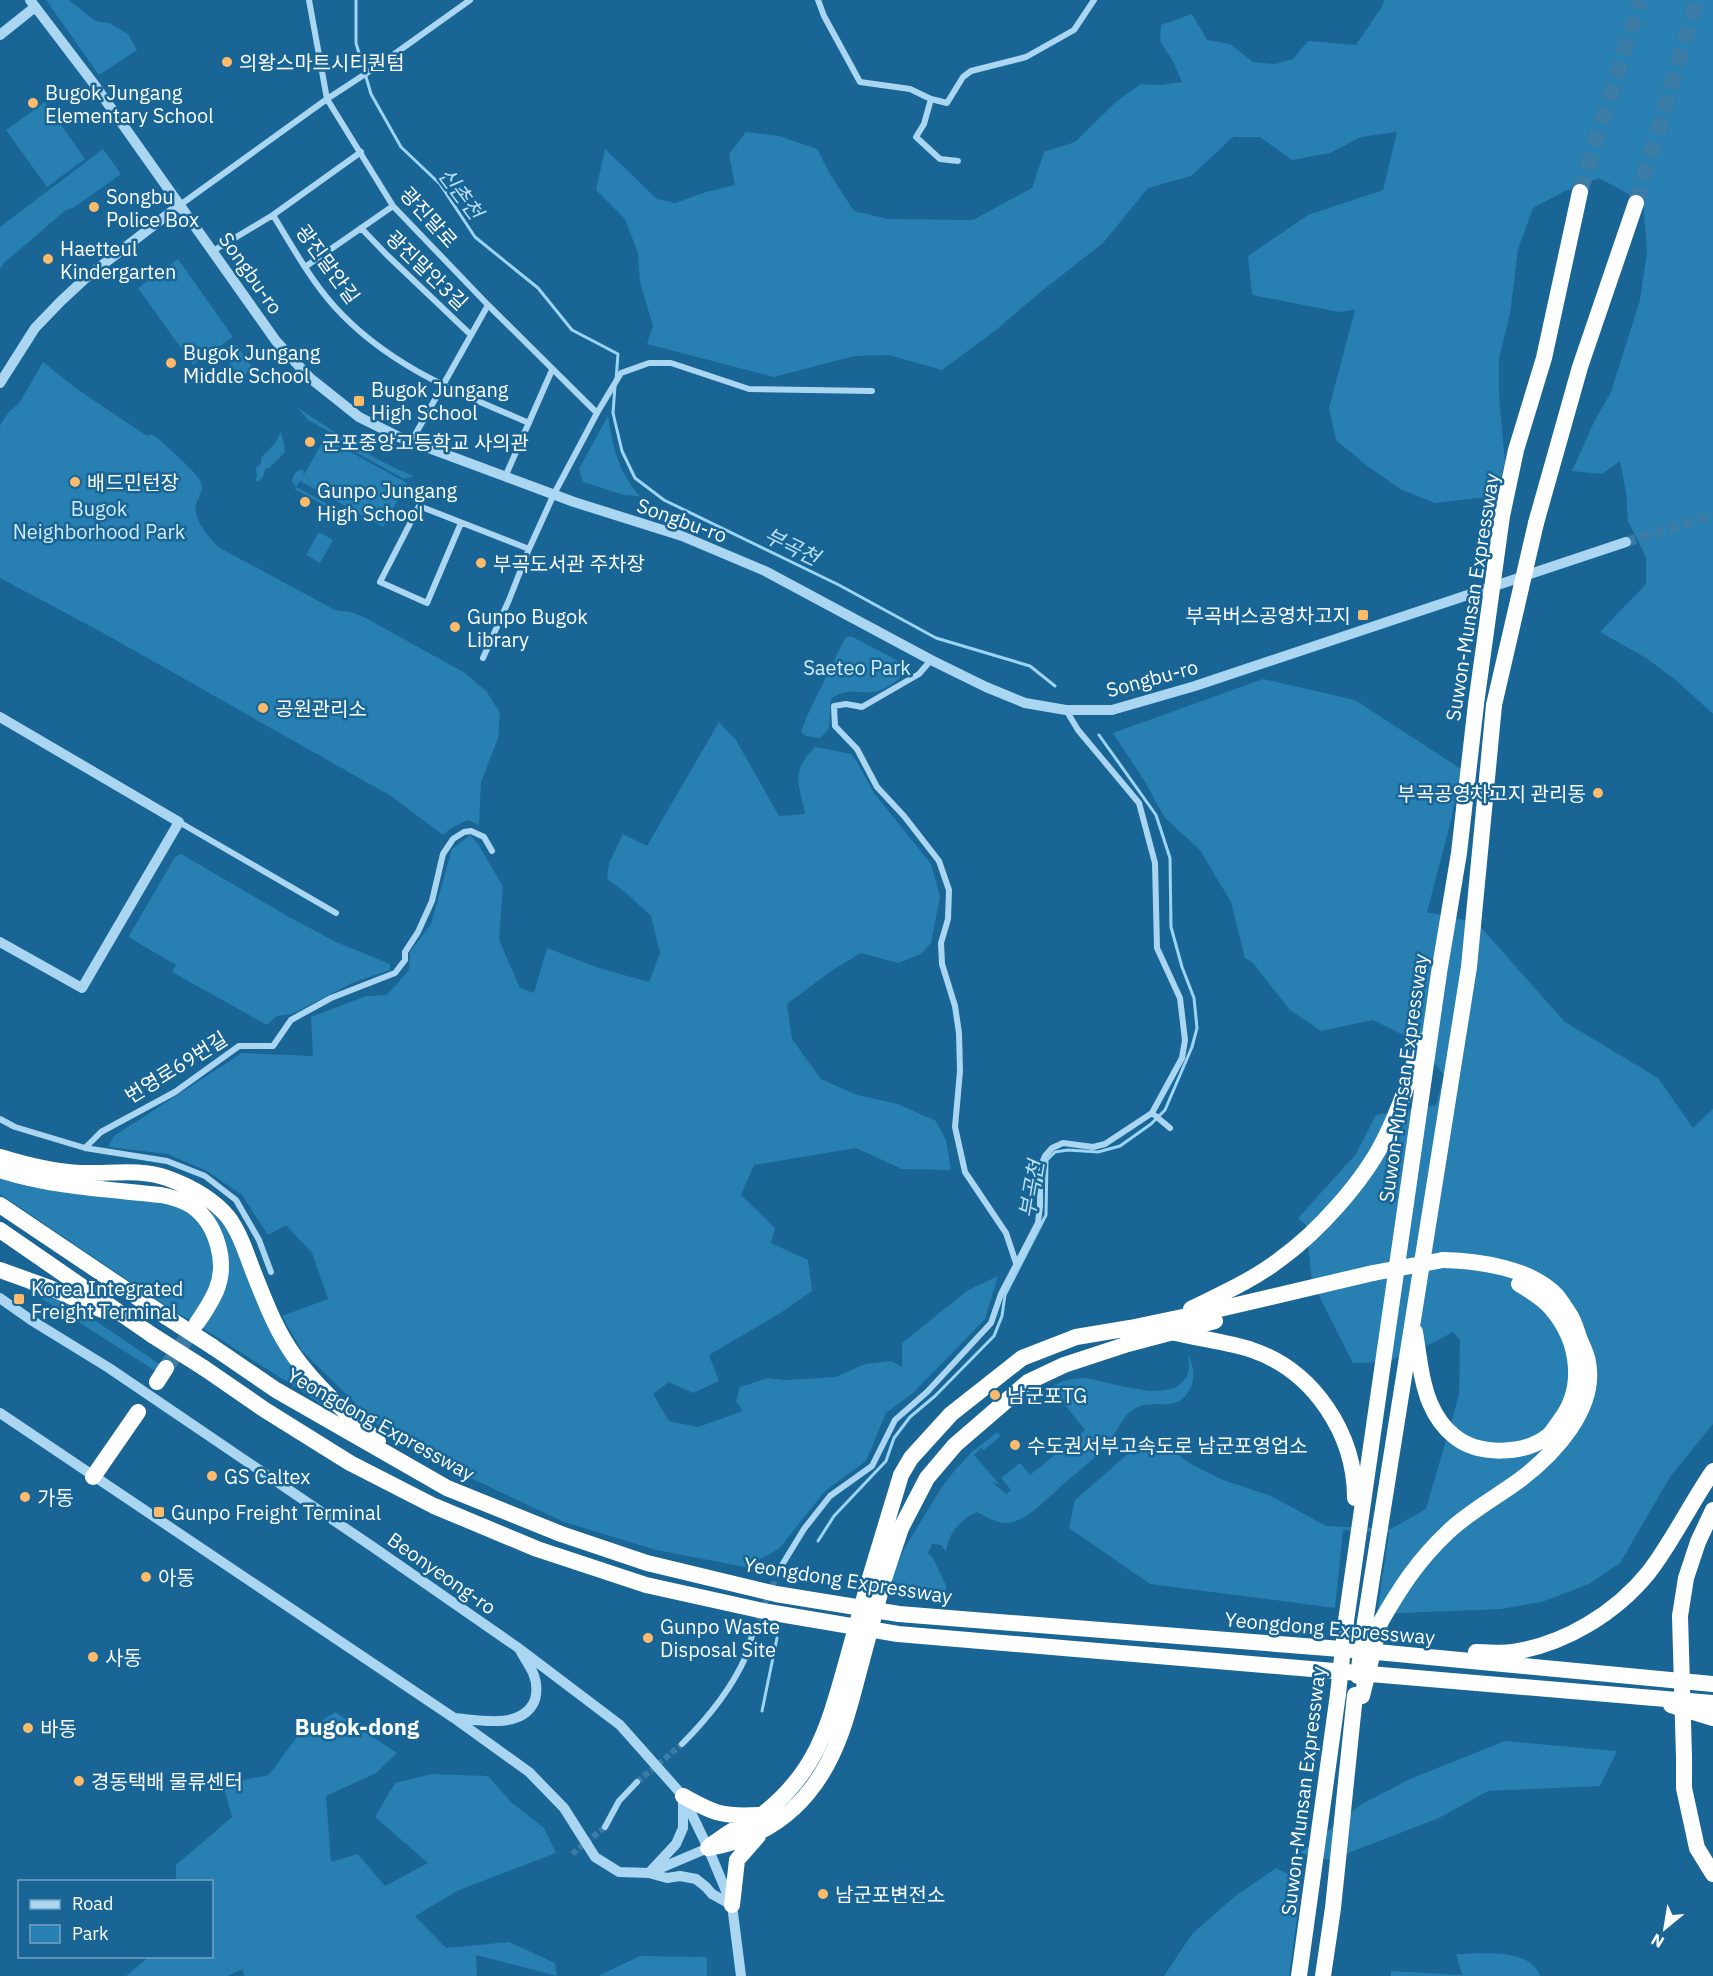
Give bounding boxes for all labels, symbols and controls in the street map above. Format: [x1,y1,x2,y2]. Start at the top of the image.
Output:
place label: 의왕스마트시티퀀텀 [239,49,405,76]
marker: 의왕스마트시티퀀텀 [220,55,234,69]
place label: Bugok Jungang Elementary School [45,79,214,129]
marker: Bugok Jungang Elementary School [26,96,40,110]
water label: 신촌천 [432,161,491,227]
street label: 광진말로 [394,181,464,253]
place label: Songbu Police Box [106,183,199,233]
marker: Songbu Police Box [87,200,101,214]
street label: 광진말안길 [290,219,366,309]
street label: 광진말안3길 [380,224,474,316]
street label: Songbu-ro [213,227,289,319]
place label: Haetteul Kindergarten [60,235,176,285]
marker: Haetteul Kindergarten [41,252,55,266]
place label: Bugok Jungang Middle School [183,339,321,389]
marker: Bugok Jungang Middle School [164,356,178,370]
place label: Bugok Jungang High School [371,376,509,426]
marker: Bugok Jungang High School [352,394,366,408]
place label: 군포중앙고등학교 사의관 [322,429,529,456]
marker: 군포중앙고등학교 사의관 [303,435,317,449]
place label: 배드민턴장 [87,469,179,496]
street label: Suwon-Munsan Expressway [1439,471,1505,723]
marker: 배드민턴장 [68,475,82,489]
place label: Gunpo Jungang High School [317,477,458,527]
street label: Songbu-ro [633,491,731,549]
park label: Bugok Neighborhood Park [13,495,186,545]
marker: Gunpo Jungang High School [298,495,312,509]
water label: 부곡천 [760,521,827,572]
place label: 부곡도서관 주차장 [493,550,645,577]
marker: 부곡도서관 주차장 [474,556,488,570]
place label: 부곡버스공영차고지 [1185,602,1351,629]
place label: Gunpo Bugok Library [467,603,588,653]
marker: 부곡버스공영차고지 [1356,608,1370,622]
marker: Gunpo Bugok Library [448,620,462,634]
street label: Songbu-ro [1103,653,1201,703]
park label: Saeteo Park [803,654,911,681]
place label: 공원관리소 [275,695,367,722]
marker: 공원관리소 [256,701,270,715]
place label: 부곡공영차고지 관리동 [1397,780,1586,807]
marker: 부곡공영차고지 관리동 [1591,786,1605,800]
street label: Suwon-Munsan Expressway [1372,952,1434,1204]
street label: 번영로69번길 [120,1025,232,1109]
water label: 부곡천 [1012,1155,1050,1220]
place label: Korea Integrated Freight Terminal [31,1275,183,1325]
marker: Korea Integrated Freight Terminal [12,1292,26,1306]
street label: Yeongdong Expressway [282,1361,480,1487]
place label: 남군포TG [1007,1382,1087,1409]
marker: 남군포TG [988,1388,1002,1402]
place label: 수도권서부고속도로 남군포영업소 [1027,1432,1308,1459]
marker: 수도권서부고속도로 남군포영업소 [1008,1438,1022,1452]
place label: GS Caltex [224,1463,311,1490]
marker: GS Caltex [205,1469,219,1483]
place label: 가동 [37,1484,74,1511]
marker: 가동 [18,1490,32,1504]
place label: Gunpo Freight Terminal [171,1499,381,1526]
marker: Gunpo Freight Terminal [152,1505,166,1519]
street label: Beonyeong-ro [382,1526,502,1620]
street label: Yeongdong Expressway [742,1550,954,1610]
place label: 아동 [158,1564,195,1591]
marker: 아동 [139,1570,153,1584]
street label: Yeongdong Expressway [1224,1605,1436,1651]
place label: Gunpo Waste Disposal Site [660,1613,780,1663]
marker: Gunpo Waste Disposal Site [641,1631,655,1645]
place label: 사동 [105,1644,142,1671]
marker: 사동 [86,1650,100,1664]
street label: Suwon-Munsan Expressway [1274,1665,1332,1917]
district label: Bugok-dong [295,1712,420,1741]
place label: 바동 [40,1715,77,1742]
marker: 바동 [21,1721,35,1735]
place label: 경동택배 물류센터 [91,1768,243,1795]
marker: 경동택배 물류센터 [72,1774,86,1788]
legend [18,1880,213,1958]
place label: 남군포변전소 [835,1881,945,1908]
marker: 남군포변전소 [816,1887,830,1901]
text: Road [72,1892,113,1915]
north arrow [1635,1898,1695,1958]
text: Park [72,1922,109,1945]
text: N [1647,1929,1668,1953]

